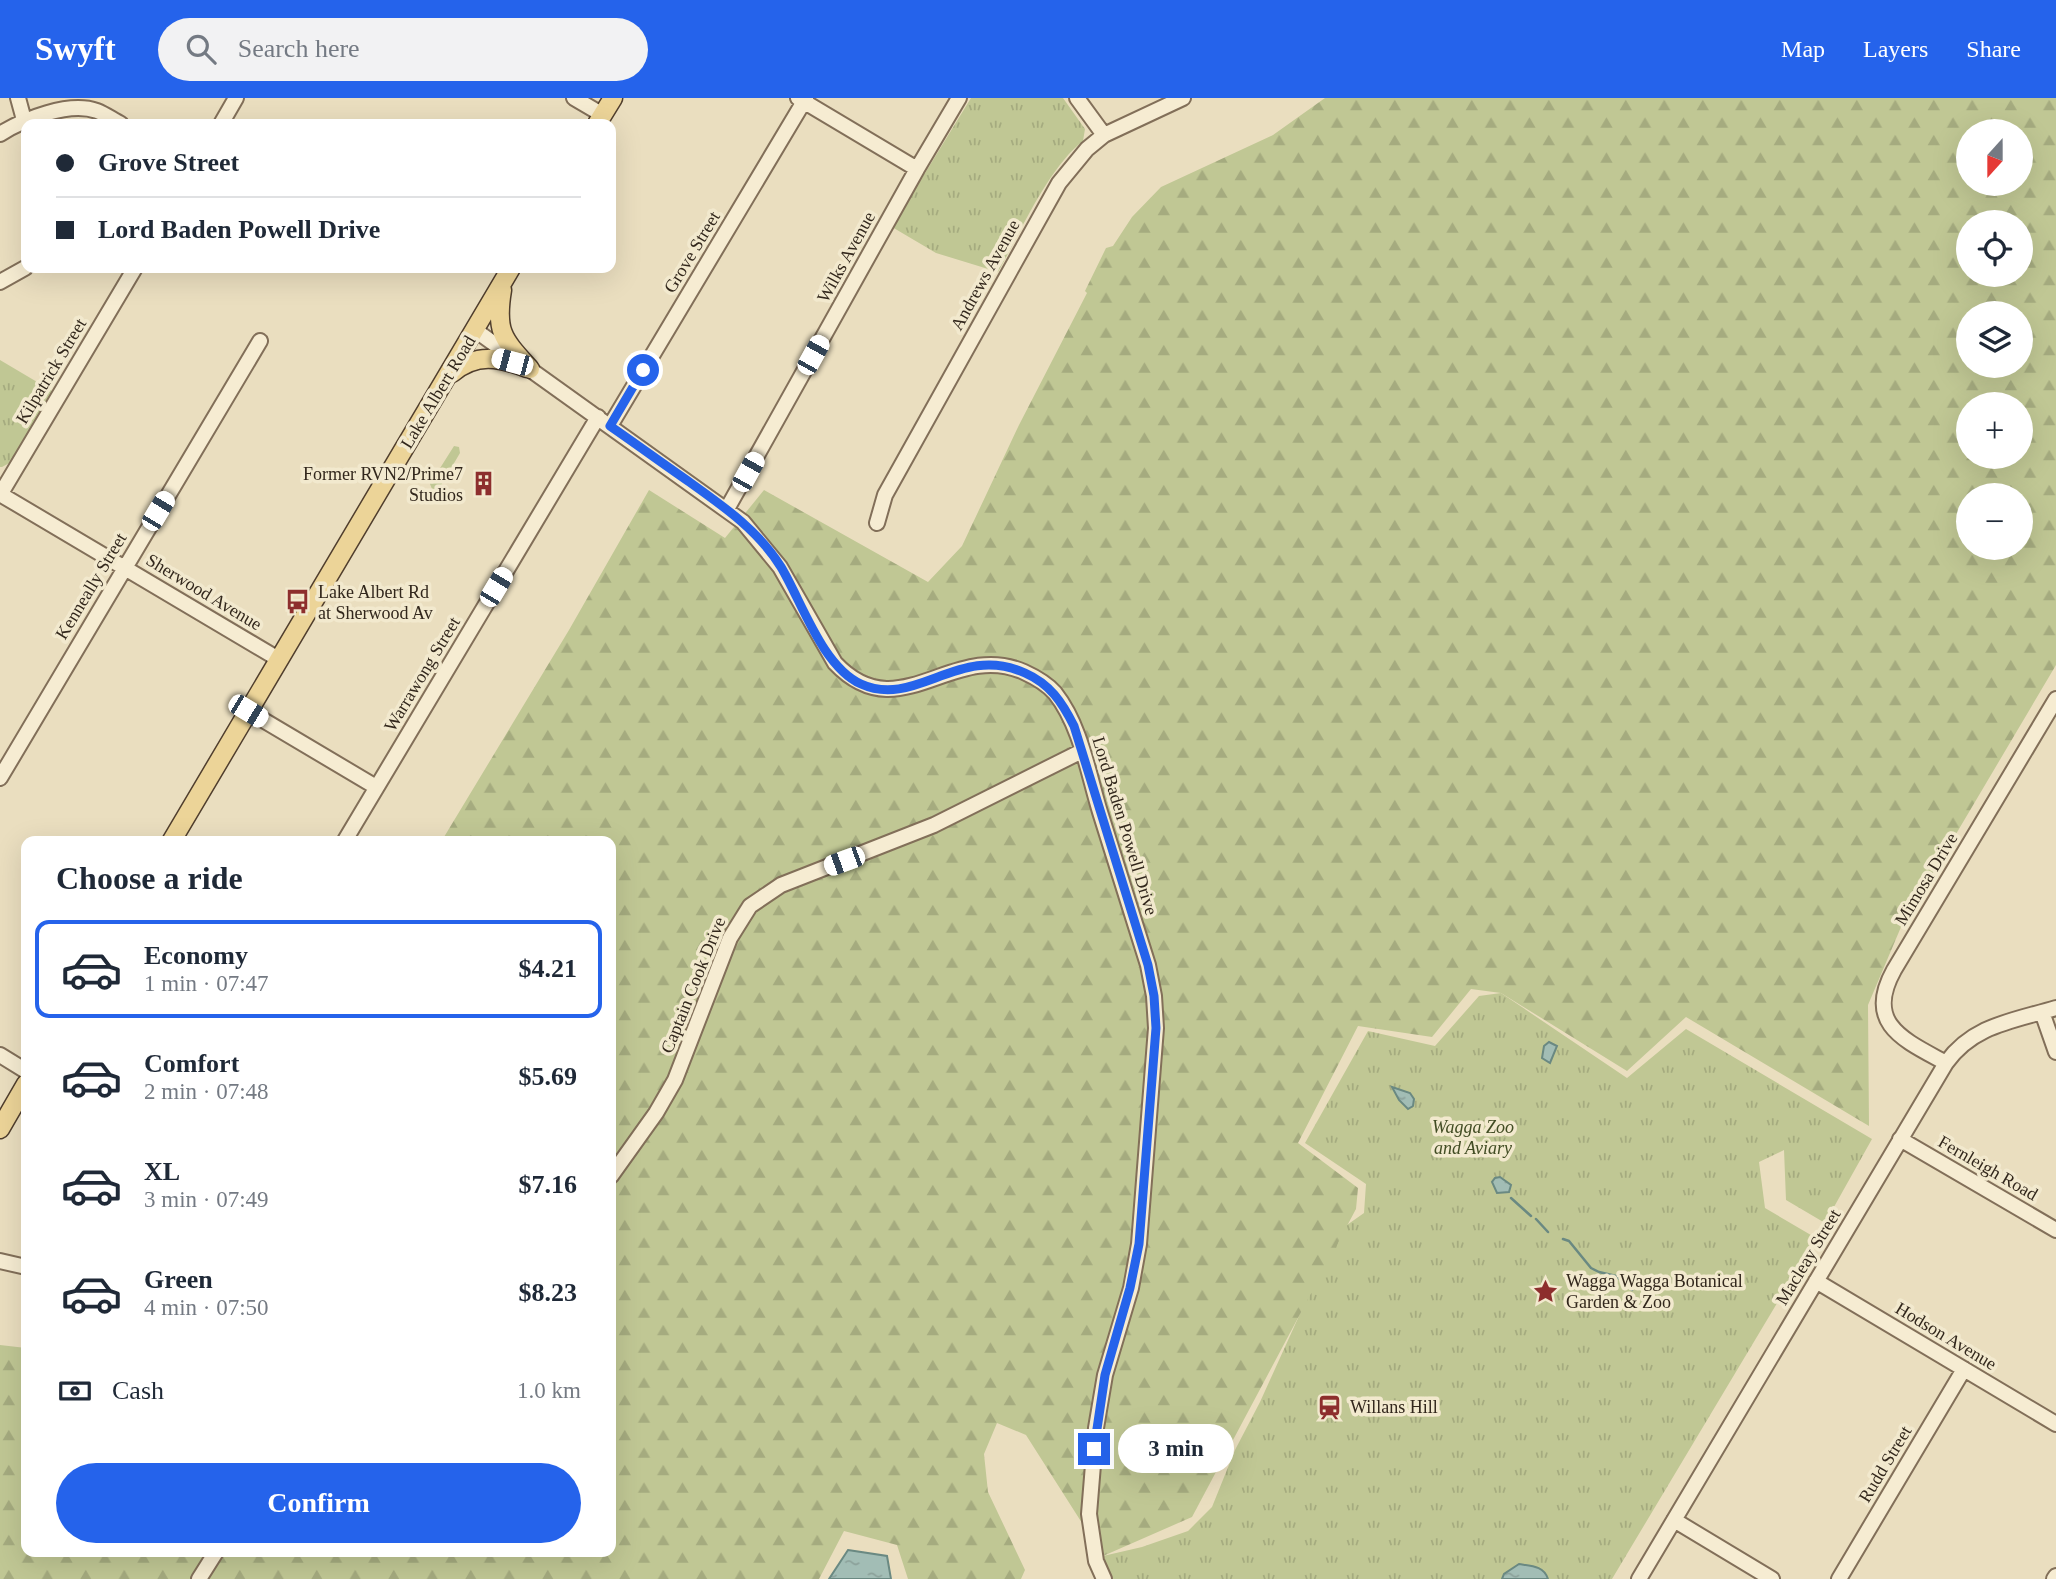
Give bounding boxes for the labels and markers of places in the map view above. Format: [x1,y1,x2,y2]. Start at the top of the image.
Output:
place label: Former RVN2/Prime7 Studios [303,464,463,505]
building icon: Former RVN2/Prime7 Studios [469,470,497,498]
place label: Lake Albert Rd at Sherwood Av [318,582,433,623]
bus stop icon: Lake Albert Rd at Sherwood Av [284,588,312,616]
place label: Wagga Wagga Botanical Garden & Zoo [1566,1271,1743,1312]
place icon: Wagga Wagga Botanical Garden & Zoo [1532,1277,1560,1305]
station icon: Willans Hill [1316,1393,1344,1421]
place label: Willans Hill [1350,1397,1438,1417]

